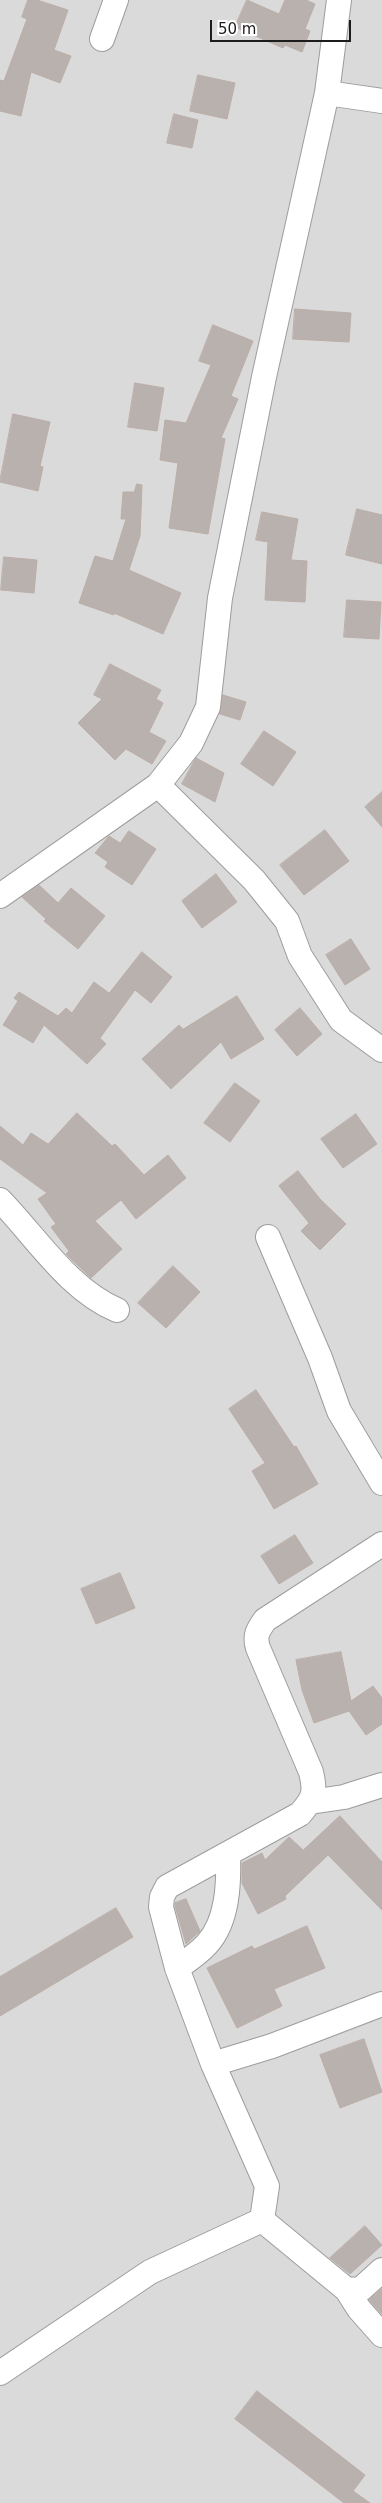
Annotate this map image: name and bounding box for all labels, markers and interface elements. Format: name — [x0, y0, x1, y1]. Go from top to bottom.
scale bar — [212, 10, 353, 42]
text: 50 m — [218, 20, 256, 38]

